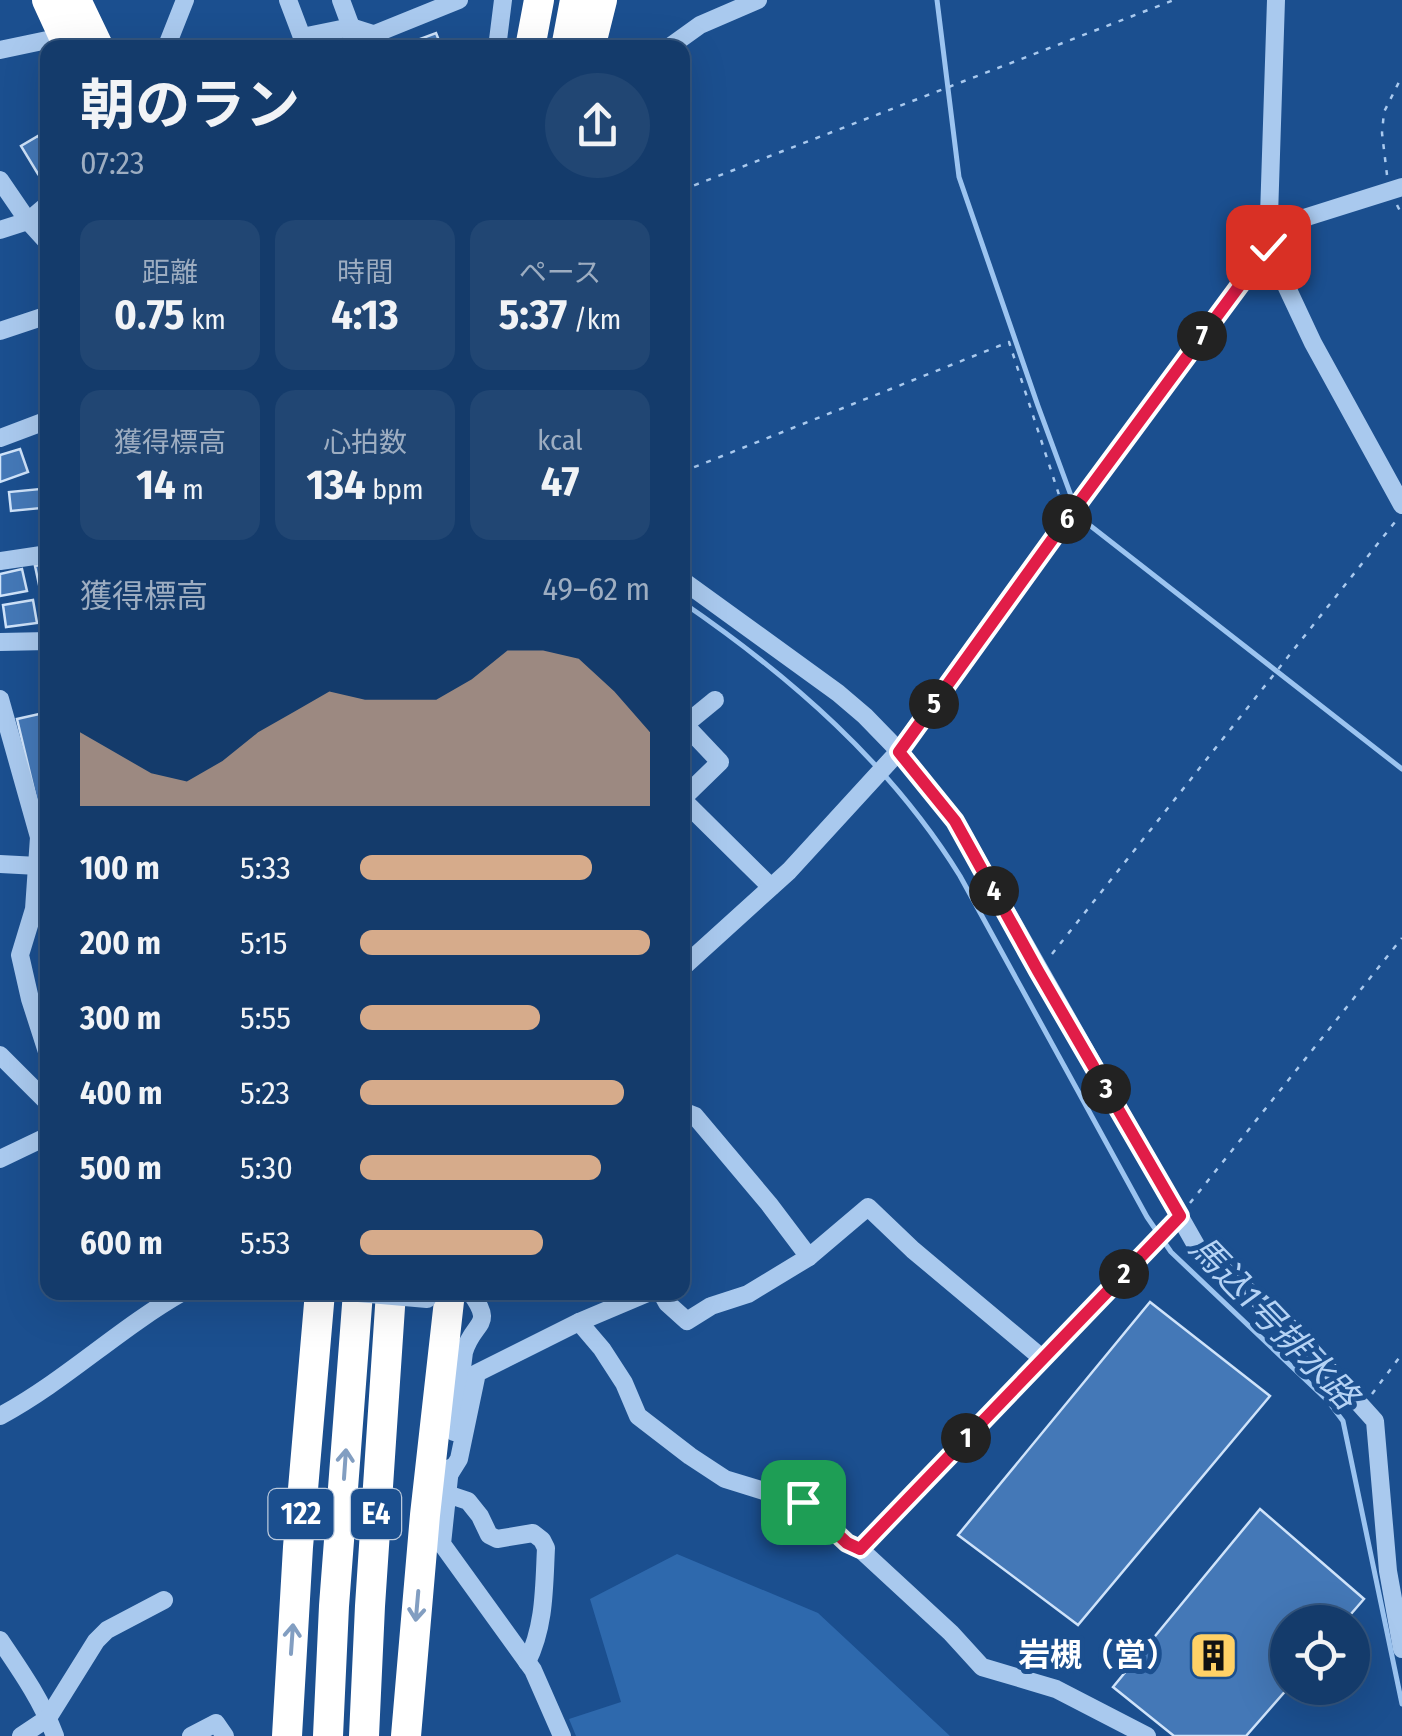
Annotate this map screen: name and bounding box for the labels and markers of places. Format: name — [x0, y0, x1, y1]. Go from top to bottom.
pin — [1226, 205, 1311, 290]
pin: 7 — [1177, 311, 1227, 361]
pin: 6 — [1042, 494, 1092, 544]
pin: 5 — [909, 679, 959, 729]
pin: 4 — [969, 866, 1019, 916]
pin: 3 — [1081, 1064, 1131, 1114]
pin: 2 — [1099, 1249, 1149, 1299]
pin: 1 — [941, 1413, 991, 1463]
pin — [761, 1460, 846, 1545]
building icon: 岩槻（営） — [1187, 1629, 1239, 1681]
place label: 岩槻（営） — [1018, 1636, 1178, 1674]

